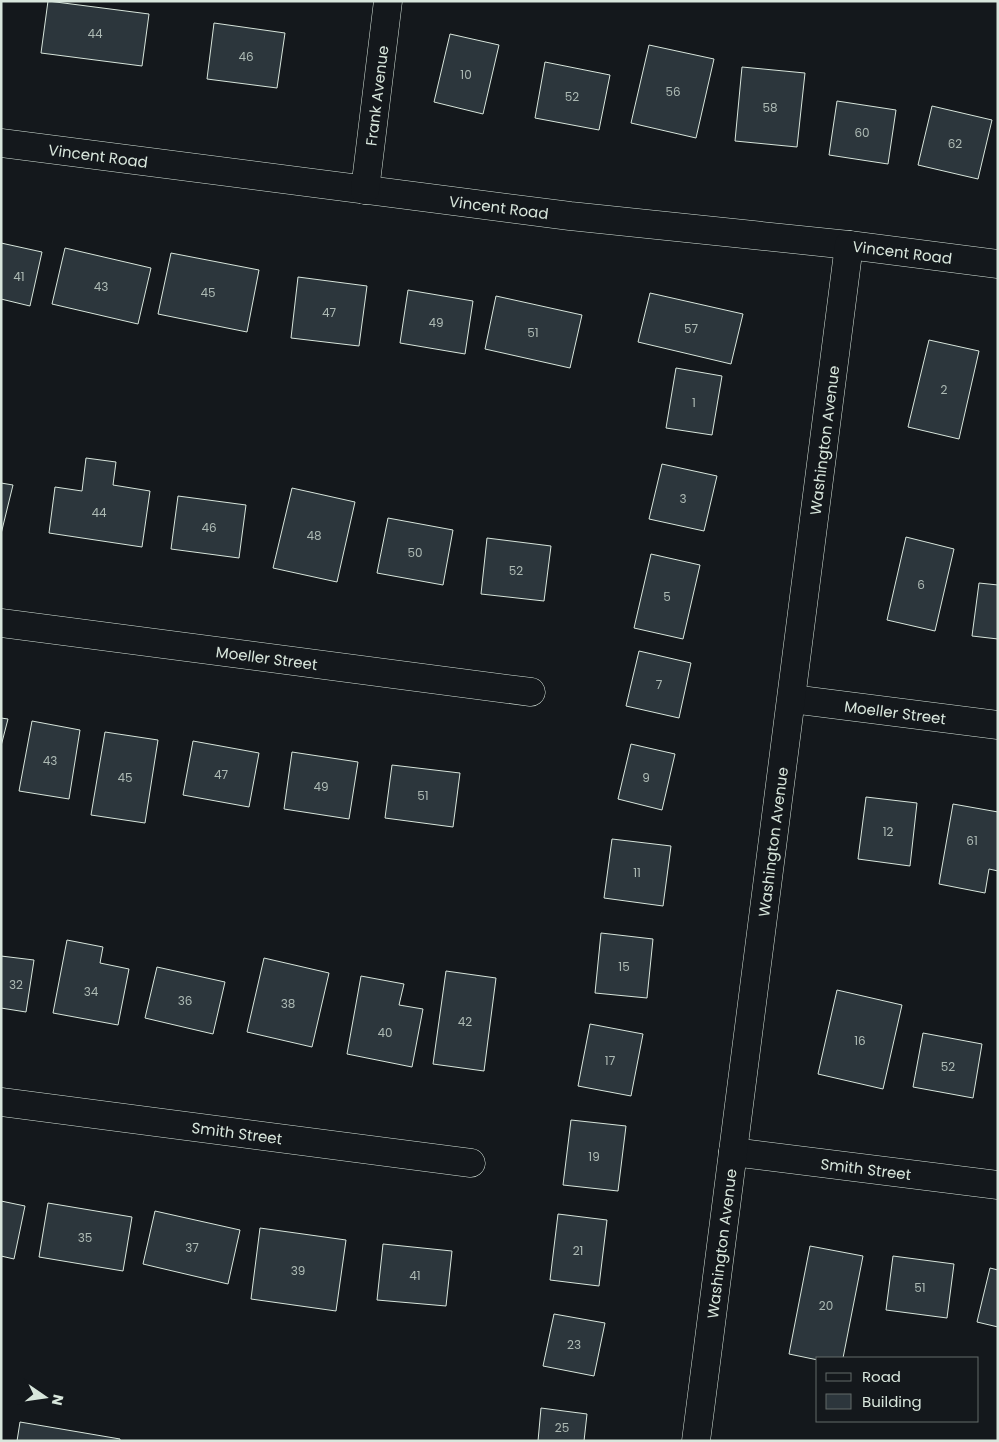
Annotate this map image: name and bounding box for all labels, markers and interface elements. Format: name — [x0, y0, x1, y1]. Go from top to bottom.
house number: 44 — [87, 25, 103, 42]
street label: Frank Avenue — [360, 44, 393, 147]
house number: 46 — [238, 48, 254, 65]
house number: 10 — [460, 66, 472, 83]
house number: 56 — [665, 83, 681, 100]
house number: 52 — [565, 88, 579, 105]
house number: 58 — [762, 99, 778, 116]
house number: 60 — [854, 124, 870, 141]
house number: 62 — [948, 135, 962, 152]
street label: Vincent Road — [47, 139, 149, 172]
street label: Vincent Road — [448, 190, 550, 224]
street label: Vincent Road — [851, 235, 953, 269]
house number: 41 — [13, 268, 25, 285]
house number: 43 — [94, 278, 108, 295]
house number: 45 — [200, 284, 216, 301]
house number: 47 — [322, 304, 336, 321]
house number: 49 — [428, 314, 444, 331]
house number: 57 — [684, 320, 698, 337]
house number: 51 — [527, 324, 539, 341]
street label: Washington Avenue — [804, 364, 844, 516]
house number: 2 — [941, 381, 948, 398]
house number: 1 — [692, 394, 696, 411]
house number: 3 — [679, 490, 687, 507]
house number: 44 — [91, 504, 107, 521]
house number: 46 — [201, 519, 217, 536]
house number: 48 — [306, 527, 322, 544]
house number: 50 — [407, 544, 423, 561]
house number: 52 — [509, 562, 523, 579]
house number: 6 — [917, 576, 925, 593]
house number: 5 — [663, 588, 671, 605]
street label: Moeller Street — [215, 641, 319, 675]
house number: 7 — [656, 676, 663, 693]
street label: Moeller Street — [843, 695, 947, 729]
house number: 43 — [43, 752, 57, 769]
house number: 47 — [214, 766, 228, 783]
street label: Washington Avenue — [753, 766, 793, 918]
house number: 45 — [117, 769, 133, 786]
house number: 9 — [642, 769, 650, 786]
house number: 49 — [313, 778, 329, 795]
house number: 51 — [417, 787, 429, 804]
house number: 12 — [883, 823, 893, 840]
house number: 61 — [966, 832, 978, 849]
house number: 11 — [633, 864, 641, 881]
house number: 15 — [618, 958, 630, 975]
house number: 32 — [9, 976, 23, 993]
house number: 34 — [84, 983, 99, 1000]
house number: 36 — [178, 992, 192, 1009]
house number: 38 — [281, 995, 295, 1012]
house number: 42 — [458, 1013, 472, 1030]
house number: 40 — [377, 1024, 393, 1041]
house number: 16 — [854, 1032, 866, 1049]
house number: 17 — [605, 1052, 616, 1069]
house number: 52 — [941, 1058, 955, 1075]
street label: Smith Street — [191, 1116, 284, 1149]
house number: 19 — [588, 1148, 600, 1165]
street label: Smith Street — [820, 1153, 912, 1185]
street label: Washington Avenue — [701, 1167, 741, 1320]
house number: 35 — [78, 1229, 92, 1246]
house number: 37 — [185, 1239, 199, 1256]
house number: 21 — [573, 1242, 583, 1259]
house number: 39 — [291, 1262, 305, 1279]
house number: 41 — [409, 1267, 421, 1284]
house number: 51 — [914, 1279, 926, 1296]
house number: 20 — [819, 1297, 833, 1314]
house number: 23 — [567, 1336, 581, 1353]
legend — [816, 1357, 979, 1422]
text: Road — [862, 1366, 901, 1387]
north arrow — [20, 1372, 70, 1422]
text: Building — [862, 1391, 922, 1412]
text: N — [47, 1393, 69, 1407]
house number: 25 — [555, 1419, 569, 1436]

